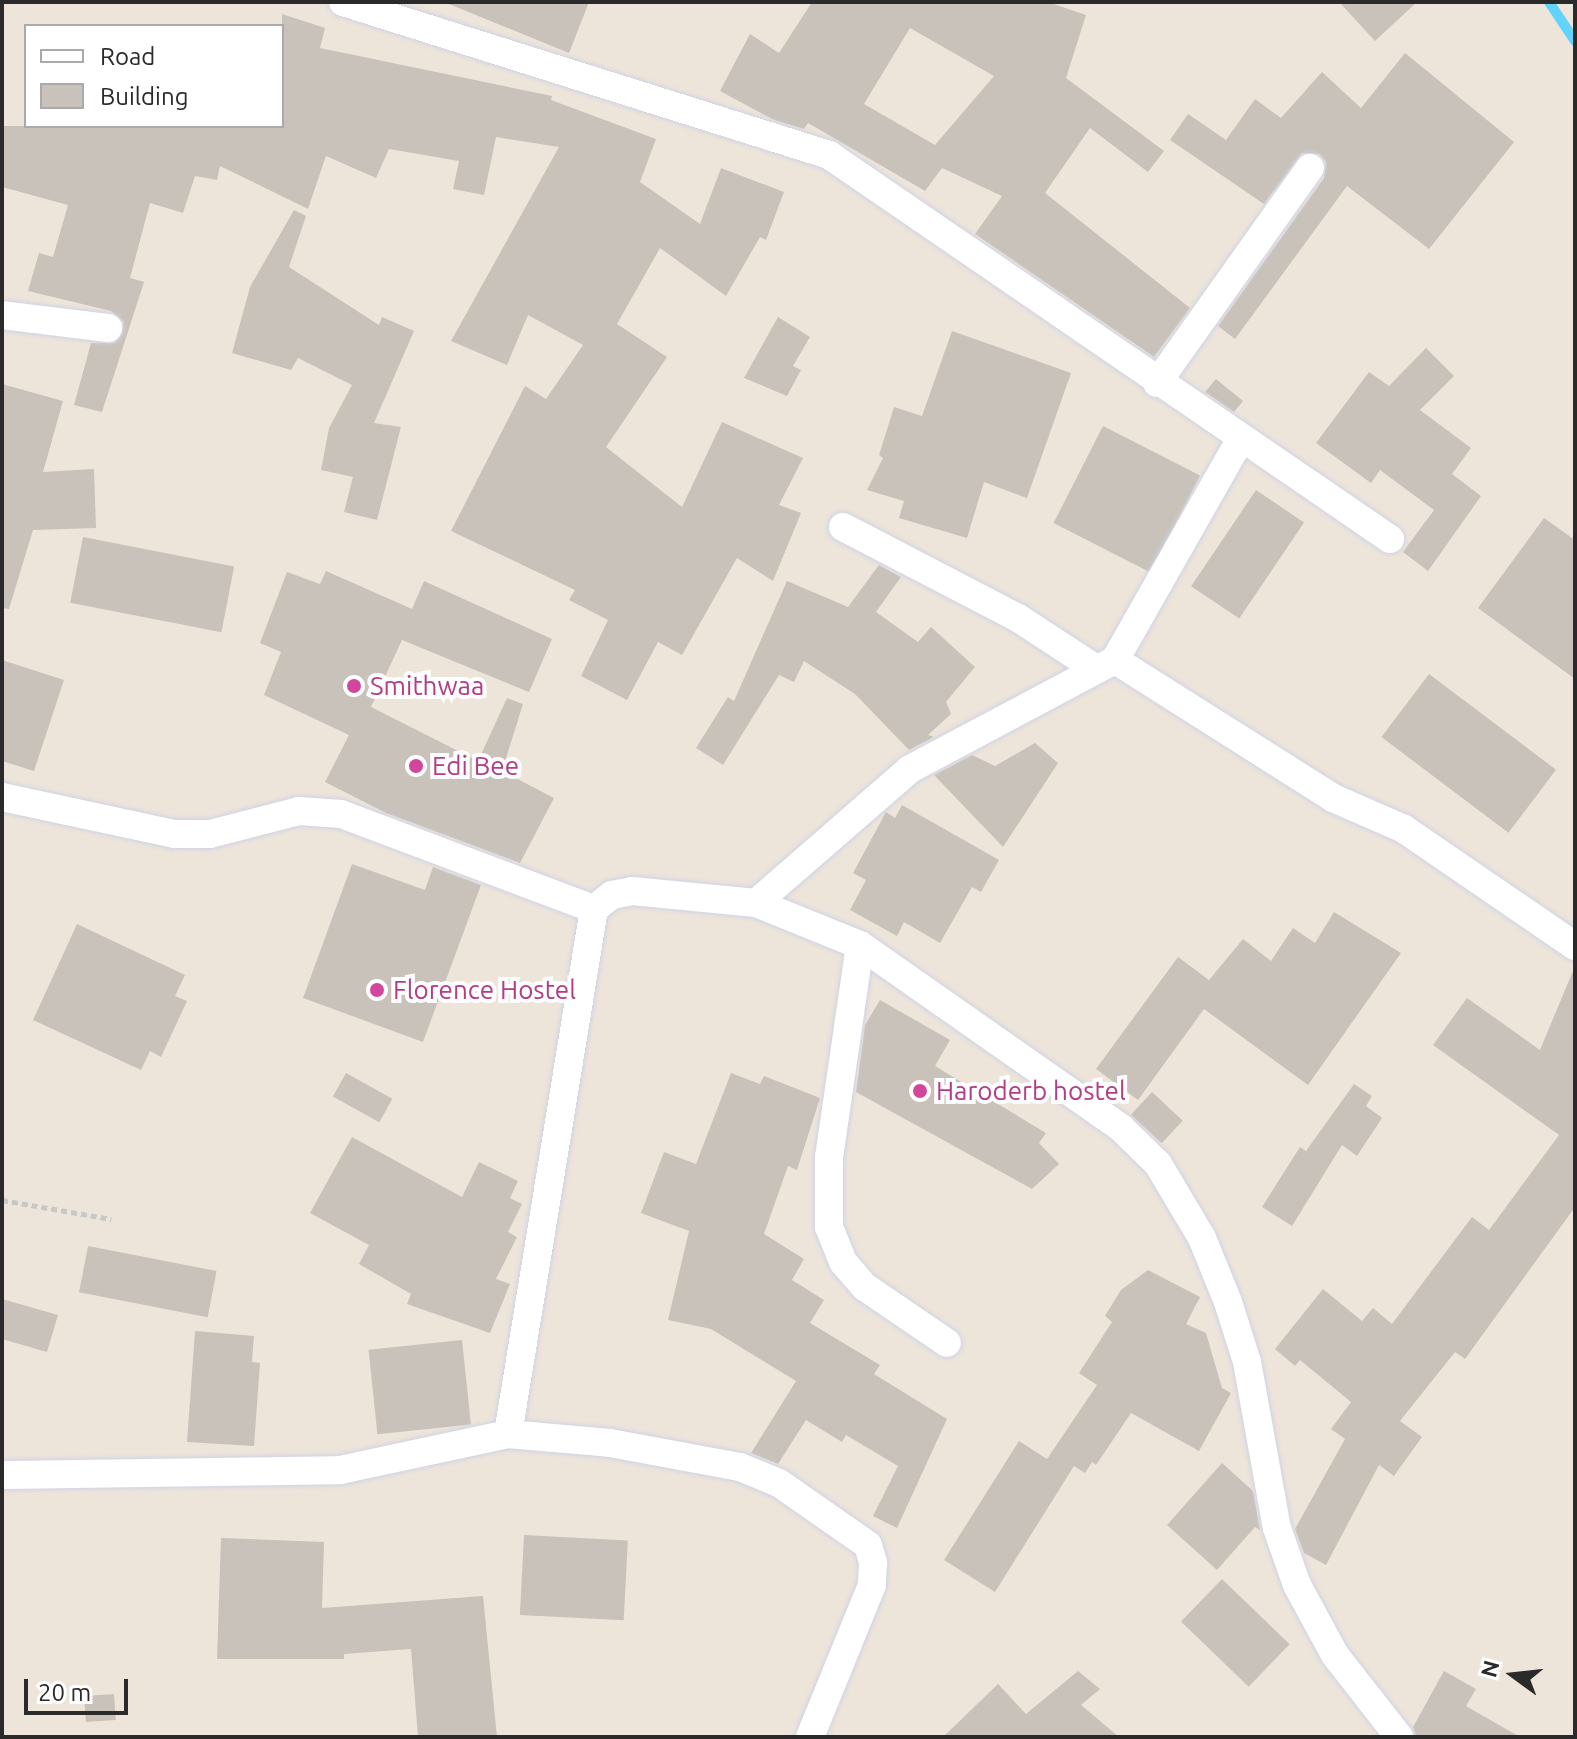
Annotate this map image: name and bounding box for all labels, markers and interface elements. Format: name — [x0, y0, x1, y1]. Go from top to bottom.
legend — [24, 24, 284, 128]
text: Road — [100, 43, 155, 70]
text: Building — [100, 83, 188, 110]
place label: Smithwaa — [370, 670, 484, 702]
marker: Smithwaa — [345, 677, 363, 695]
place label: Edi Bee — [432, 750, 519, 782]
marker: Edi Bee — [407, 757, 425, 775]
place label: Florence Hostel — [393, 974, 576, 1006]
marker: Florence Hostel — [368, 981, 386, 999]
place label: Haroderb hostel — [936, 1075, 1126, 1107]
marker: Haroderb hostel — [911, 1082, 929, 1100]
north arrow — [1473, 1635, 1553, 1715]
text: N — [1475, 1658, 1504, 1680]
scale bar — [28, 1663, 132, 1713]
text: 20 m — [38, 1679, 91, 1706]

